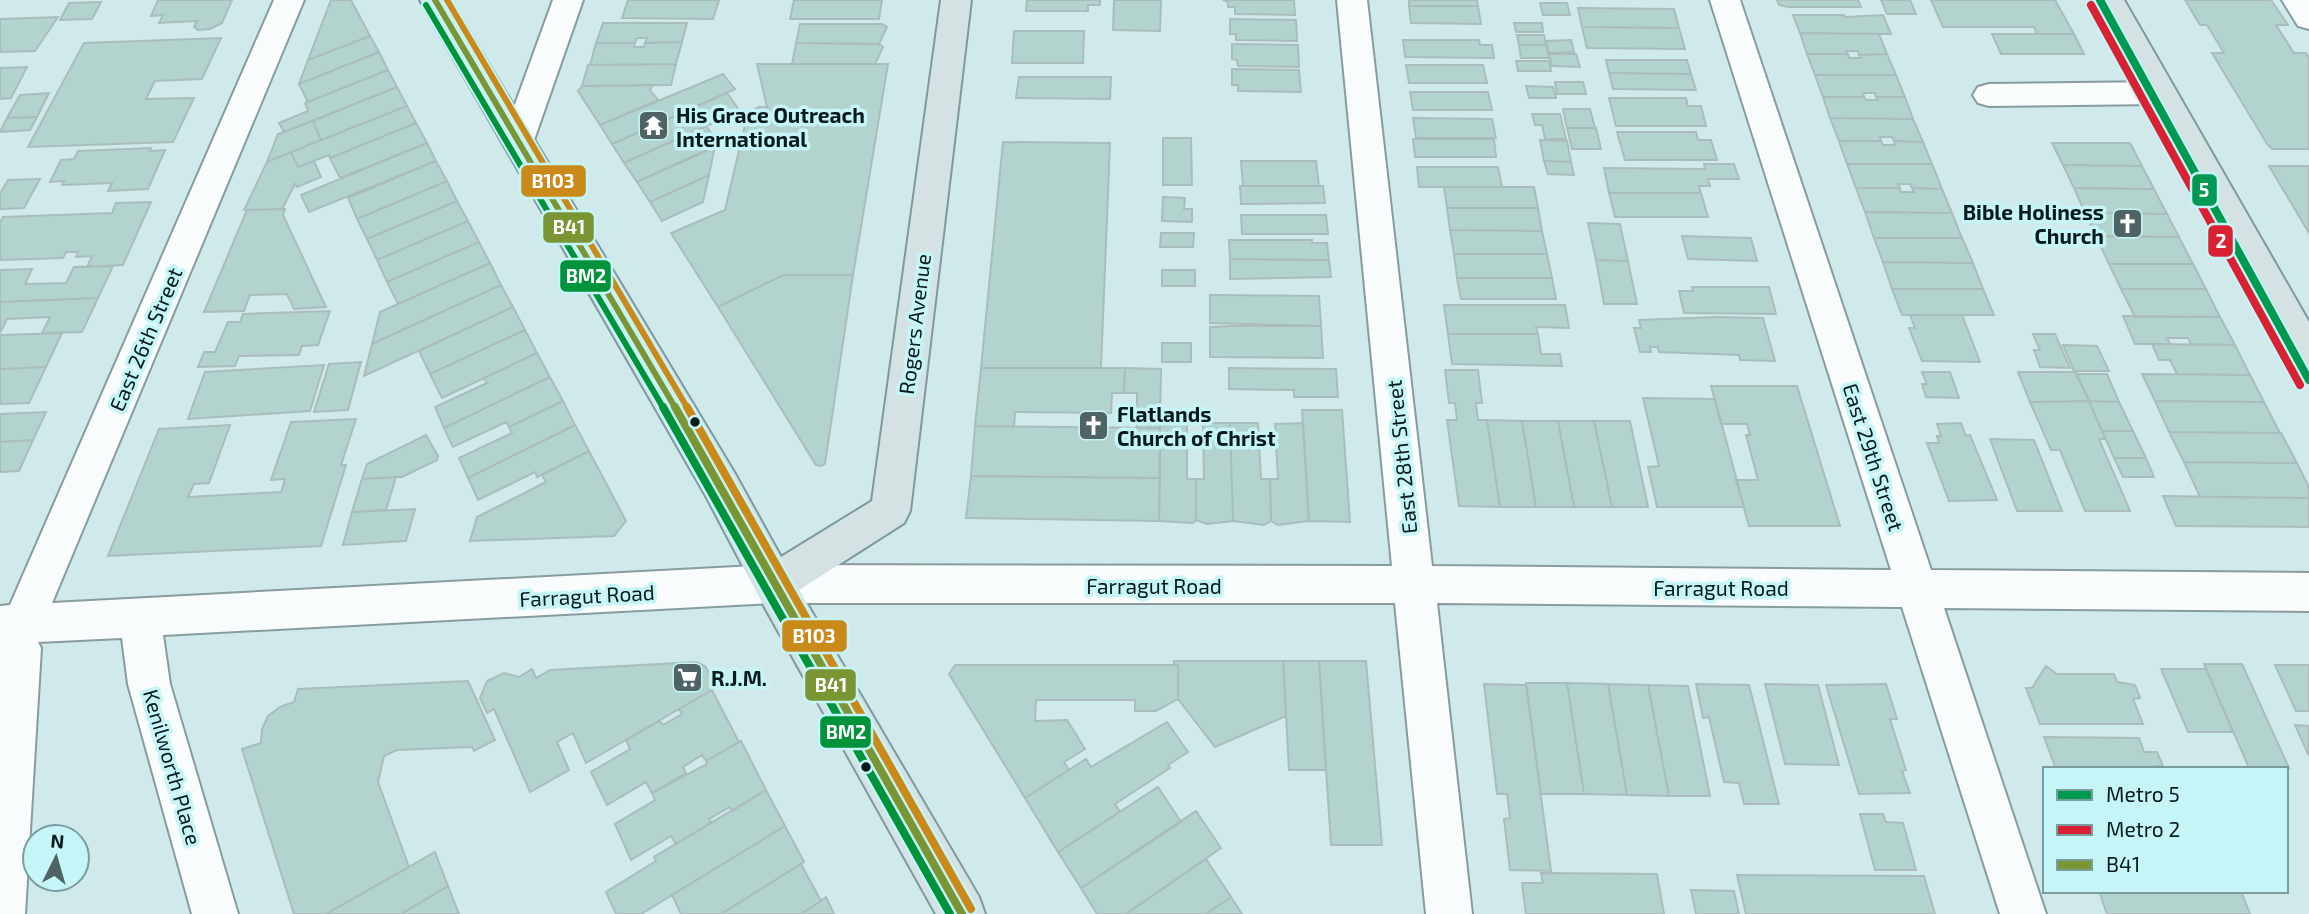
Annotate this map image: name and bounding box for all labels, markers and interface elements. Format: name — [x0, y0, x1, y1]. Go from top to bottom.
place label: His Grace Outreach International — [676, 102, 865, 151]
temple icon: His Grace Outreach International — [636, 109, 670, 143]
line badge: B103 — [520, 164, 587, 198]
text: B103 — [531, 169, 575, 192]
line badge: 5 — [2191, 173, 2218, 207]
text: 5 — [2199, 178, 2209, 201]
place label: Bible Holiness Church — [1963, 199, 2104, 248]
church icon: Bible Holiness Church — [2110, 206, 2144, 240]
line badge: B41 — [542, 211, 595, 244]
text: B41 — [553, 215, 585, 238]
line badge: 2 — [2207, 224, 2234, 258]
text: 2 — [2215, 229, 2227, 252]
street label: Rogers Avenue — [893, 252, 935, 396]
line badge: BM2 — [559, 259, 612, 293]
street label: East 26th Street — [103, 263, 187, 415]
text: BM2 — [566, 264, 606, 287]
street label: East 28th Street — [1380, 379, 1422, 535]
street label: East 29th Street — [1838, 380, 1910, 534]
place label: Flatlands Church of Christ — [1117, 401, 1276, 450]
church icon: Flatlands Church of Christ — [1077, 408, 1111, 442]
unlabelled marker — [688, 415, 702, 429]
street label: Farragut Road — [1086, 573, 1222, 598]
street label: Farragut Road — [1653, 575, 1789, 600]
street label: Farragut Road — [519, 579, 655, 611]
line badge: B103 — [781, 619, 848, 653]
text: B103 — [792, 624, 836, 647]
supermarket icon: R.J.M. — [671, 660, 705, 694]
place label: R.J.M. — [711, 665, 767, 690]
line badge: B41 — [804, 668, 857, 702]
text: B41 — [815, 673, 847, 696]
street label: Kenilworth Place — [139, 686, 207, 848]
line badge: BM2 — [819, 715, 872, 749]
text: BM2 — [826, 720, 866, 743]
unlabelled marker — [859, 760, 873, 774]
legend — [2043, 767, 2288, 893]
text: Metro 5 — [2106, 781, 2180, 806]
text: Metro 2 — [2106, 816, 2180, 841]
north arrow — [21, 823, 91, 893]
text: N — [50, 829, 65, 853]
text: B41 — [2106, 851, 2140, 876]

